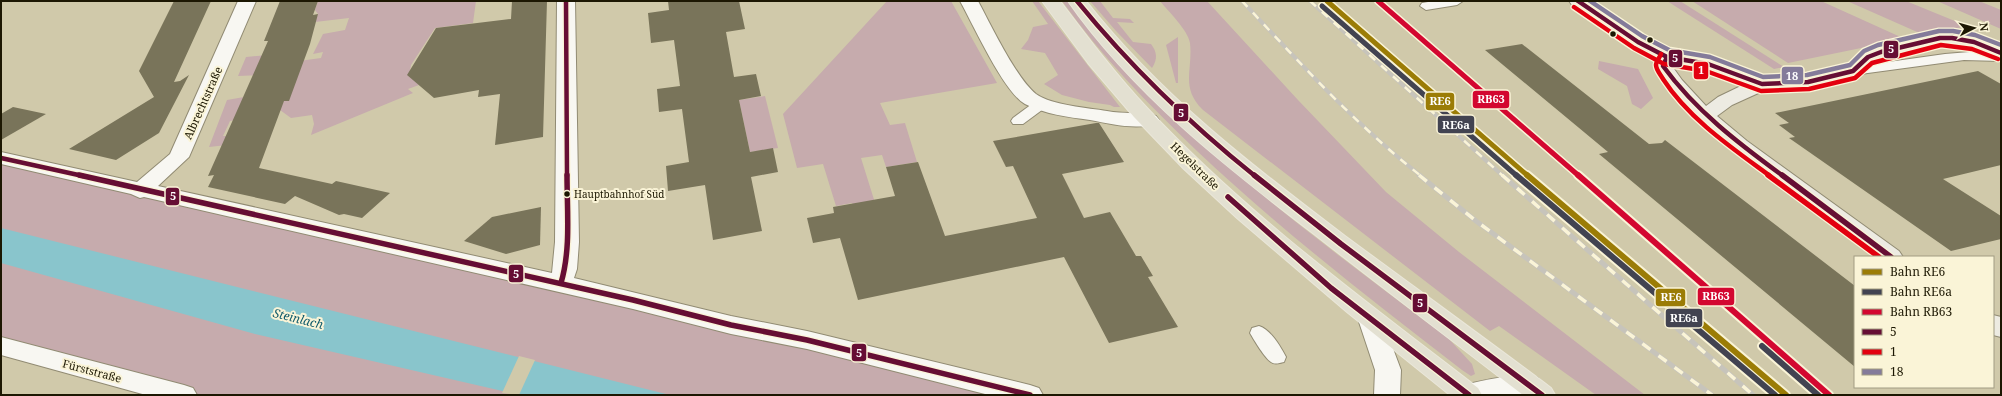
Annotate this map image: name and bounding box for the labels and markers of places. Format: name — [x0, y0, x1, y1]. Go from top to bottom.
unlabelled marker — [1608, 29, 1618, 39]
unlabelled marker — [1645, 35, 1655, 45]
place label: Hauptbahnhof Süd — [574, 187, 664, 201]
marker: Hauptbahnhof Süd — [562, 189, 572, 199]

